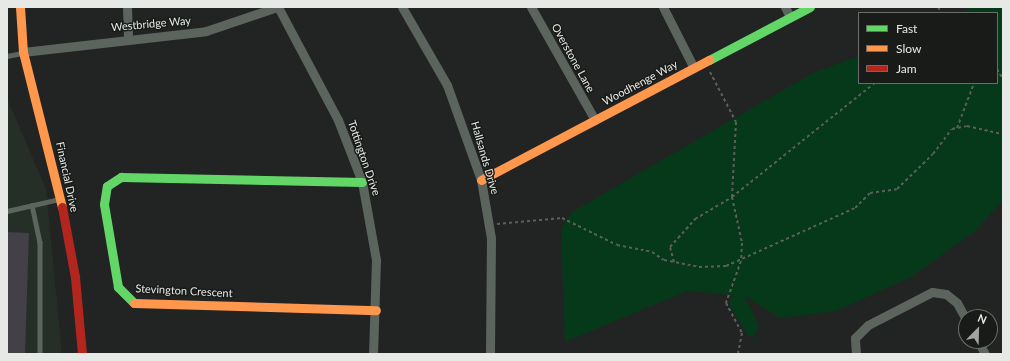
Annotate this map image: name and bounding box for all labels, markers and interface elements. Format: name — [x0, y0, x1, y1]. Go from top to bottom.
legend — [858, 12, 998, 84]
street label: Westbridge Way — [110, 14, 192, 34]
street label: Overstone Lane — [549, 21, 597, 95]
text: Fast — [896, 21, 917, 36]
text: Slow — [896, 41, 921, 56]
street label: Woodhenge Way — [600, 58, 680, 108]
text: Jam — [896, 61, 917, 76]
street label: Tottington Drive — [345, 119, 383, 197]
street label: Hallsands Drive — [468, 120, 502, 196]
street label: Financial Drive — [53, 141, 81, 213]
street label: Stevington Crescent — [135, 282, 233, 300]
north arrow — [958, 309, 998, 349]
text: N — [976, 311, 989, 326]

